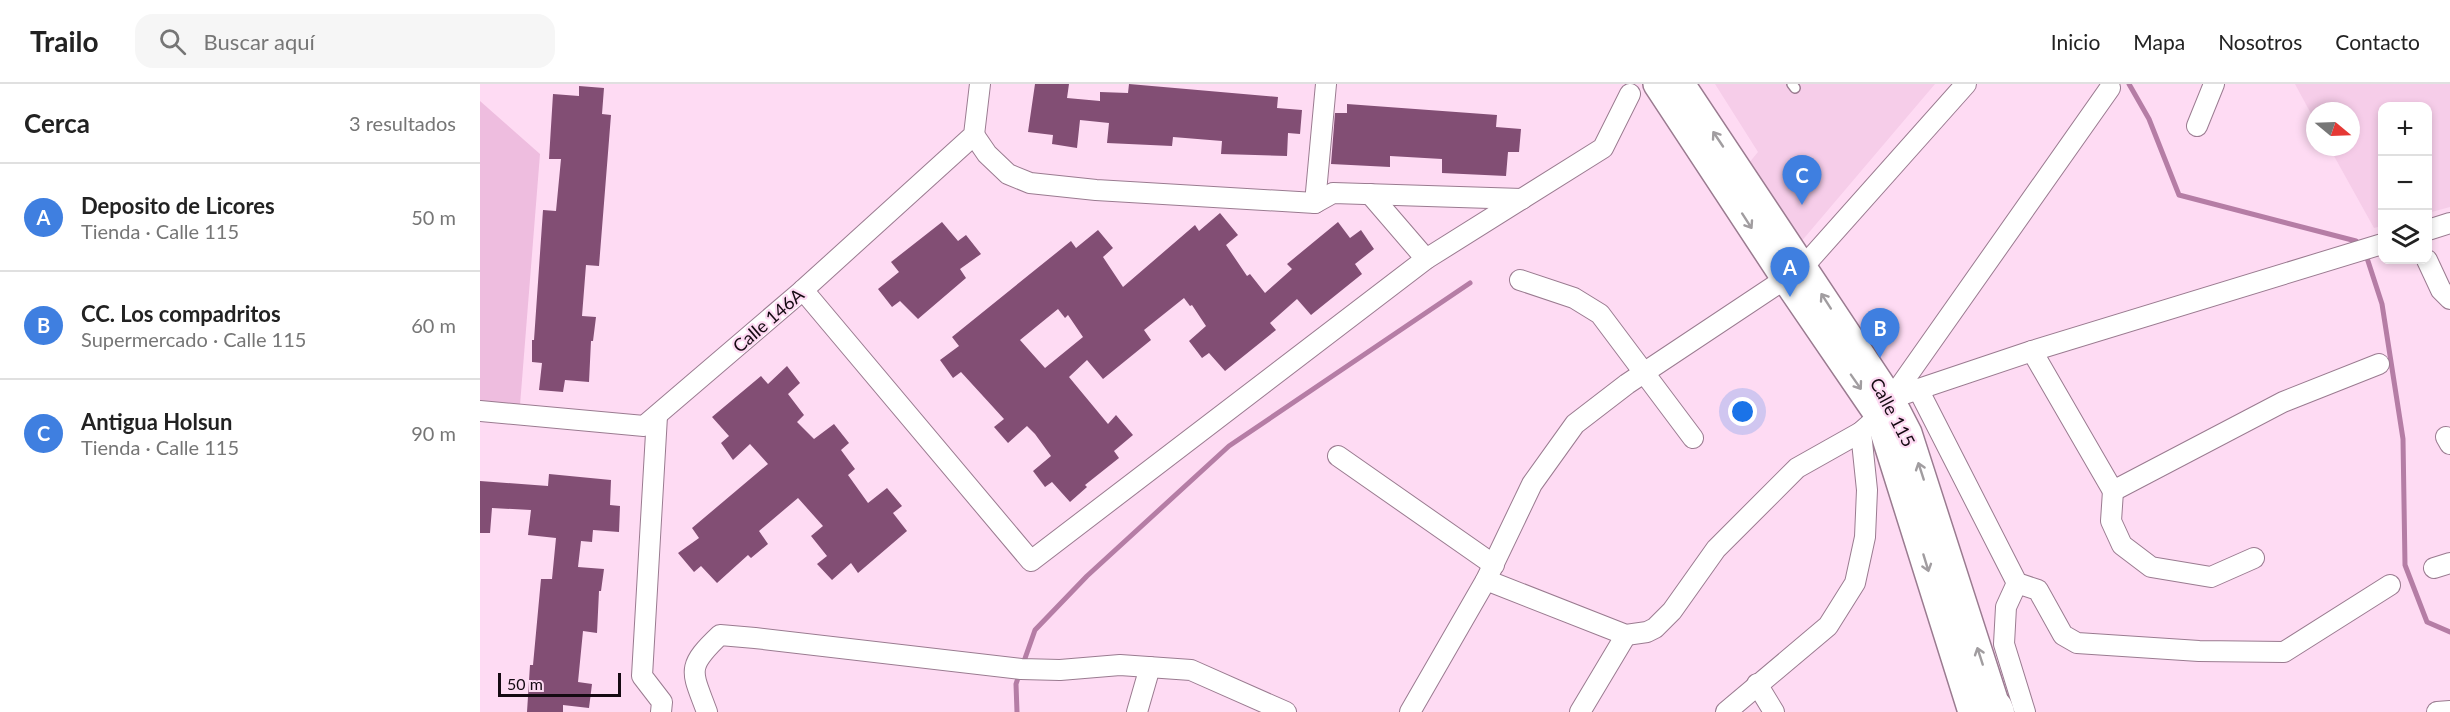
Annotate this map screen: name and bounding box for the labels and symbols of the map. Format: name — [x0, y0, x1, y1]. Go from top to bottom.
north arrow — [2306, 102, 2360, 156]
one-way arrow — [1712, 131, 1724, 148]
pin: C — [1782, 156, 1822, 205]
one-way arrow — [1741, 212, 1753, 229]
pin: A — [1770, 248, 1810, 297]
street label: Calle 146A — [728, 283, 809, 357]
one-way arrow — [1820, 294, 1832, 310]
pin: B — [1860, 308, 1900, 358]
one-way arrow — [1850, 374, 1862, 390]
street label: Calle 115 — [1866, 374, 1920, 450]
your location — [1728, 397, 1757, 426]
one-way arrow — [1914, 462, 1925, 481]
one-way arrow — [1921, 553, 1932, 572]
one-way arrow — [1974, 647, 1985, 666]
scale bar — [498, 670, 621, 698]

